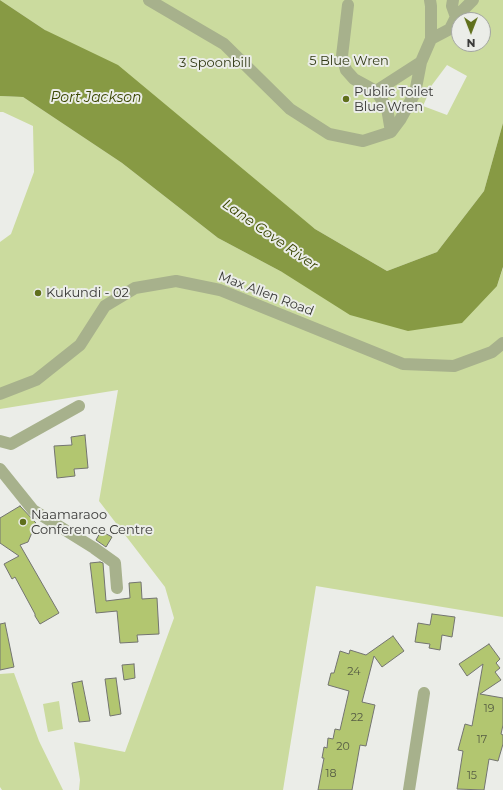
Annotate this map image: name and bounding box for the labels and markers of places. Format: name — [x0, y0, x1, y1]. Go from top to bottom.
place label: Public Toilet Blue Wren — [354, 84, 434, 115]
marker: Public Toilet Blue Wren — [341, 94, 351, 104]
place label: Kukundi - 02 — [46, 285, 129, 301]
marker: Kukundi - 02 — [33, 288, 43, 298]
place label: Naamaraoo Conference Centre — [31, 507, 153, 538]
marker: Naamaraoo Conference Centre — [18, 517, 28, 527]

